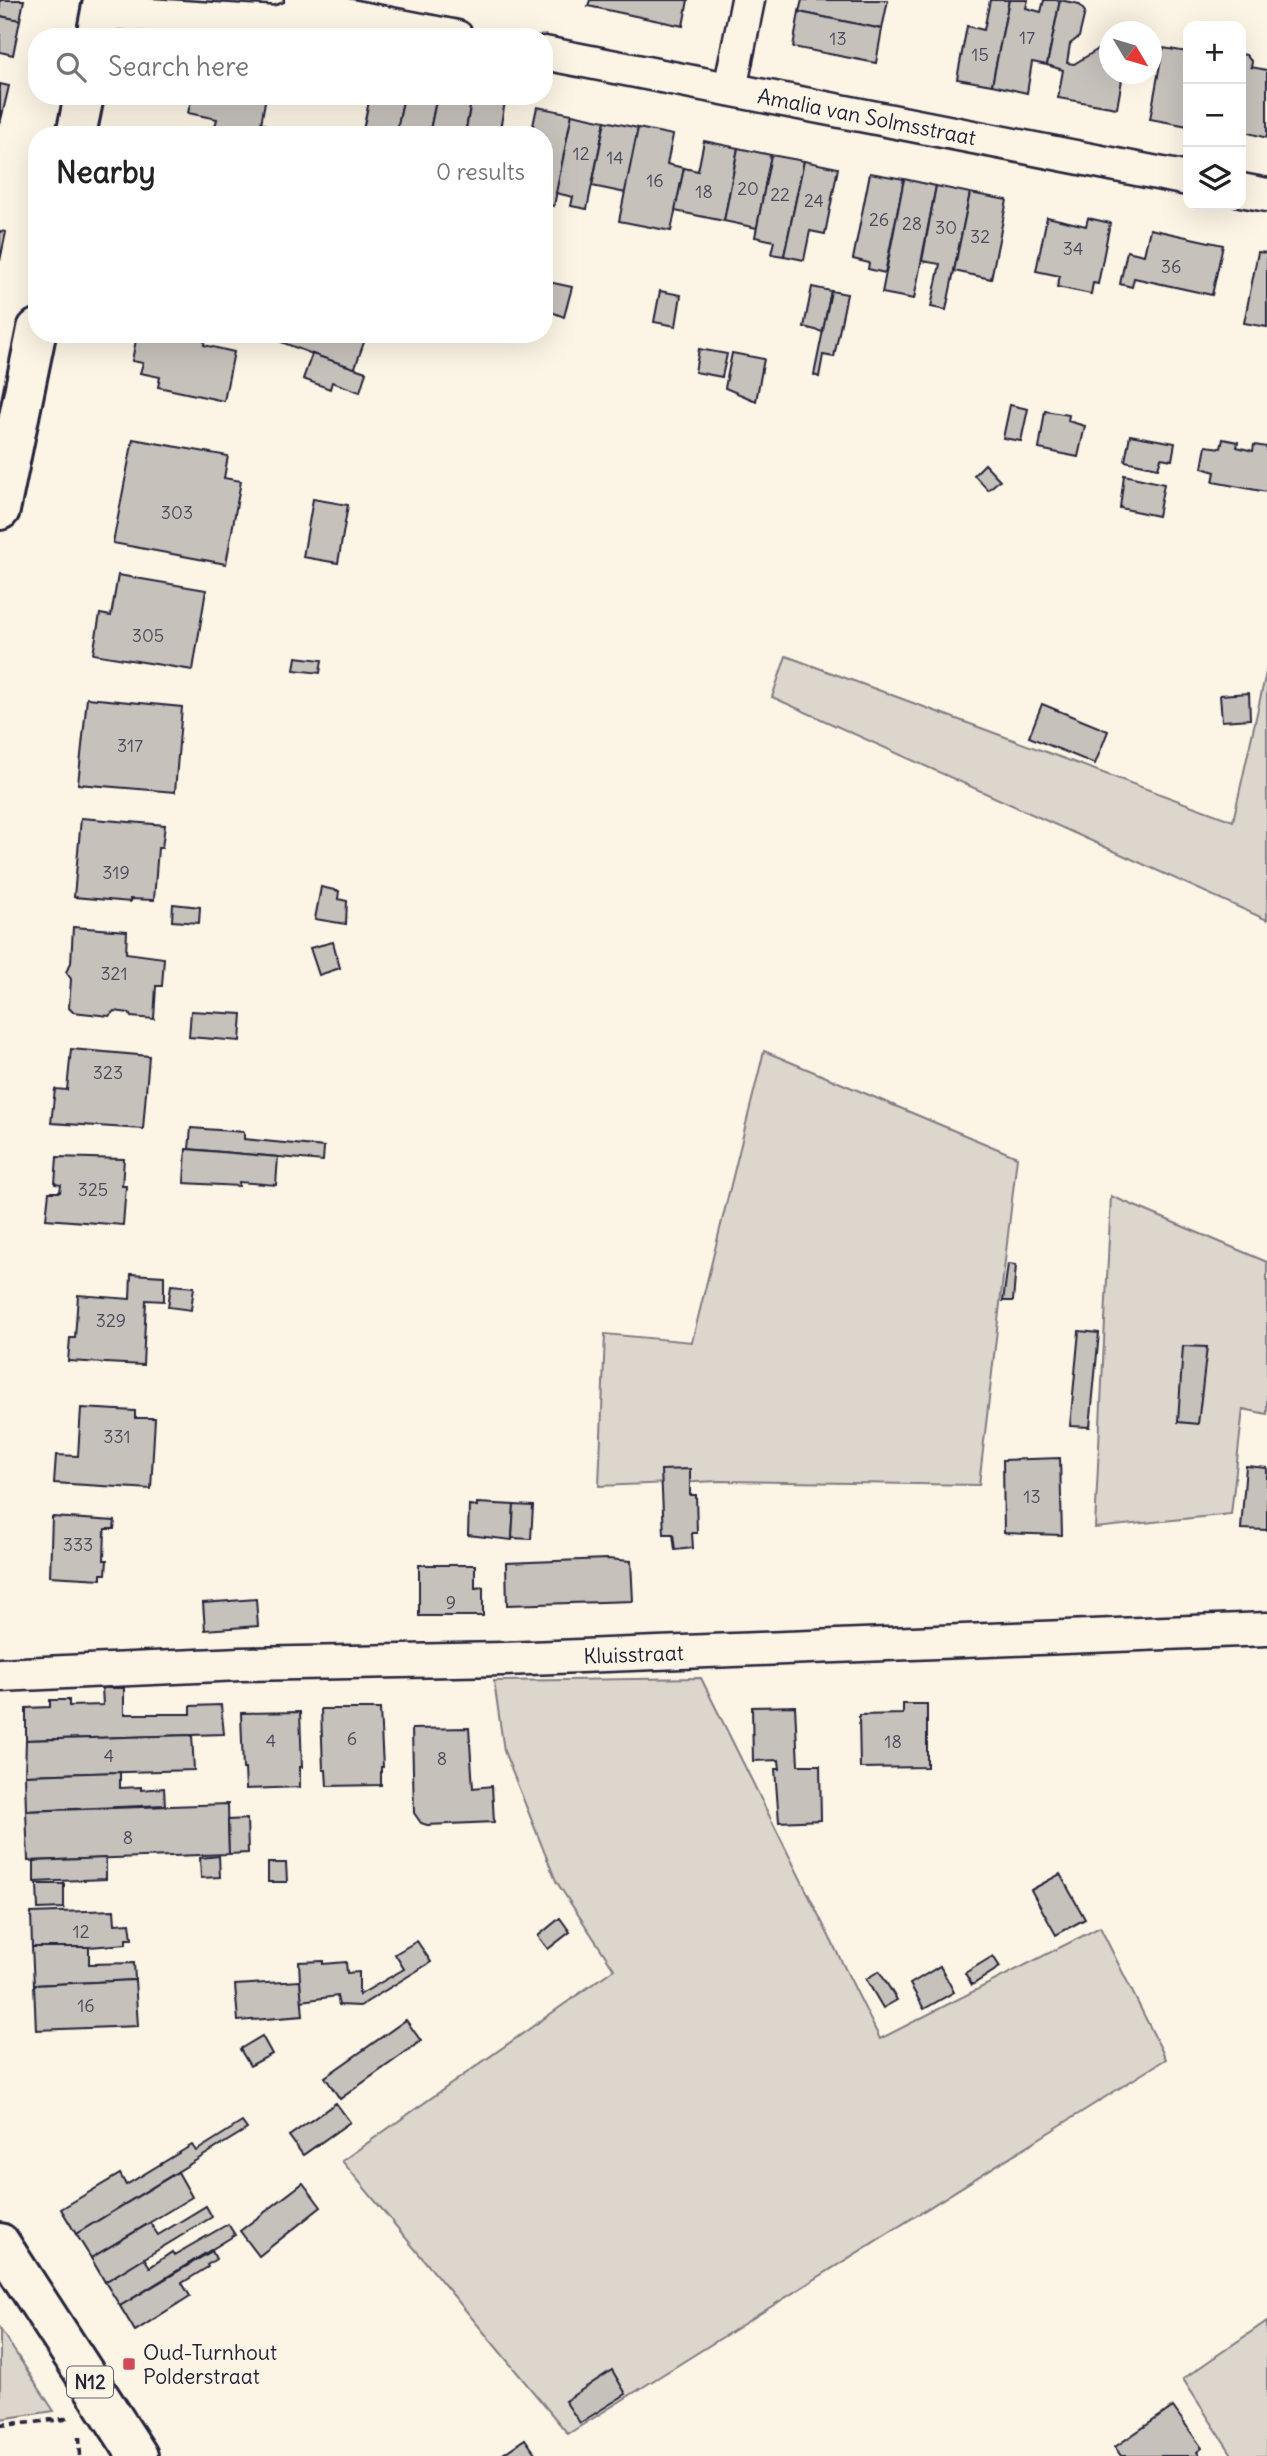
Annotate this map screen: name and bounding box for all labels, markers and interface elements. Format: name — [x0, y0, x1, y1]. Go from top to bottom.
north arrow — [1099, 21, 1162, 84]
map controls — [1183, 21, 1246, 210]
button: + — [1183, 21, 1246, 84]
house number: 17 — [1019, 26, 1035, 49]
house number: 13 — [829, 27, 847, 50]
search box — [28, 28, 553, 105]
house number: 15 — [971, 43, 989, 66]
icon: search — [52, 48, 90, 86]
text: Search here — [108, 50, 249, 83]
street label: Amalia van Solmsstraat — [755, 82, 978, 151]
button: − — [1183, 84, 1246, 147]
house number: 12 — [572, 142, 590, 165]
house number: 14 — [606, 146, 624, 169]
button: layers — [1183, 147, 1246, 210]
text: Nearby — [56, 153, 156, 191]
text: 0 results — [436, 157, 525, 186]
house number: 16 — [646, 169, 664, 192]
house number: 20 — [737, 177, 759, 200]
house number: 18 — [695, 180, 713, 203]
house number: 22 — [770, 183, 790, 206]
house number: 24 — [804, 189, 824, 212]
house number: 26 — [869, 208, 889, 231]
house number: 28 — [902, 212, 922, 235]
house number: 30 — [935, 216, 957, 239]
house number: 32 — [970, 225, 990, 248]
house number: 34 — [1063, 237, 1083, 260]
house number: 36 — [1161, 255, 1181, 278]
house number: 303 — [161, 501, 193, 524]
house number: 305 — [132, 624, 164, 647]
house number: 317 — [117, 734, 143, 757]
house number: 319 — [102, 861, 130, 884]
house number: 321 — [100, 962, 128, 985]
house number: 323 — [93, 1061, 123, 1084]
house number: 325 — [78, 1178, 108, 1201]
house number: 329 — [96, 1309, 126, 1332]
house number: 331 — [103, 1425, 131, 1448]
house number: 13 — [1023, 1485, 1041, 1508]
house number: 333 — [63, 1533, 93, 1556]
house number: 9 — [446, 1591, 456, 1614]
street label: Kluisstraat — [583, 1638, 684, 1669]
house number: 6 — [347, 1727, 357, 1750]
house number: 4 — [266, 1729, 276, 1752]
house number: 18 — [884, 1730, 902, 1753]
house number: 4 — [104, 1744, 114, 1767]
house number: 8 — [437, 1747, 447, 1770]
house number: 8 — [123, 1826, 133, 1849]
house number: 12 — [72, 1920, 90, 1943]
house number: 16 — [77, 1994, 95, 2017]
place label: Oud-Turnhout Polderstraat — [143, 2339, 277, 2390]
marker: Oud-Turnhout Polderstraat — [121, 2356, 137, 2372]
road number: N12 — [67, 2366, 113, 2398]

